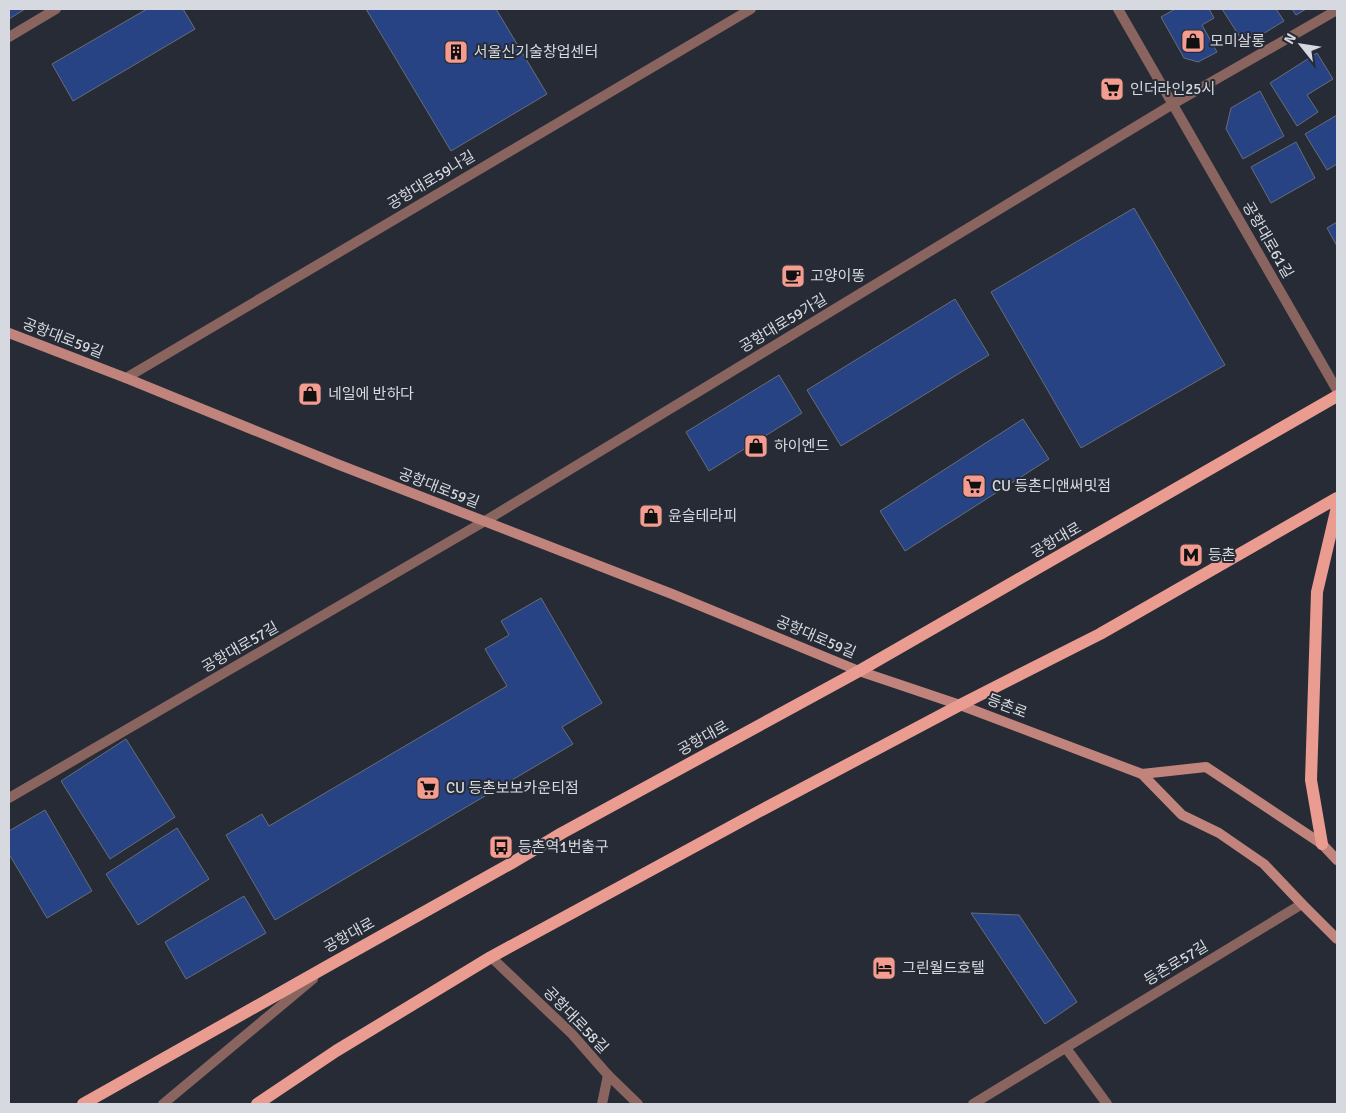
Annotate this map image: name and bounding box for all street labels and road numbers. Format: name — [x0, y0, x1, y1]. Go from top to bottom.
street label: 공항대로59나길 — [384, 147, 478, 213]
street label: 공항대로61길 — [1239, 199, 1297, 281]
street label: 공항대로59가길 — [736, 290, 830, 356]
street label: 공항대로59길 — [20, 314, 106, 362]
street label: 공항대로59길 — [396, 464, 482, 512]
street label: 공항대로 — [1028, 518, 1084, 562]
street label: 공항대로59길 — [773, 612, 859, 662]
street label: 공항대로57길 — [199, 618, 281, 676]
street label: 등촌로 — [984, 690, 1030, 722]
street label: 공항대로 — [674, 717, 732, 759]
street label: 공항대로 — [320, 914, 378, 956]
street label: 등촌로57길 — [1141, 937, 1211, 989]
street label: 공항대로58길 — [540, 983, 612, 1057]

